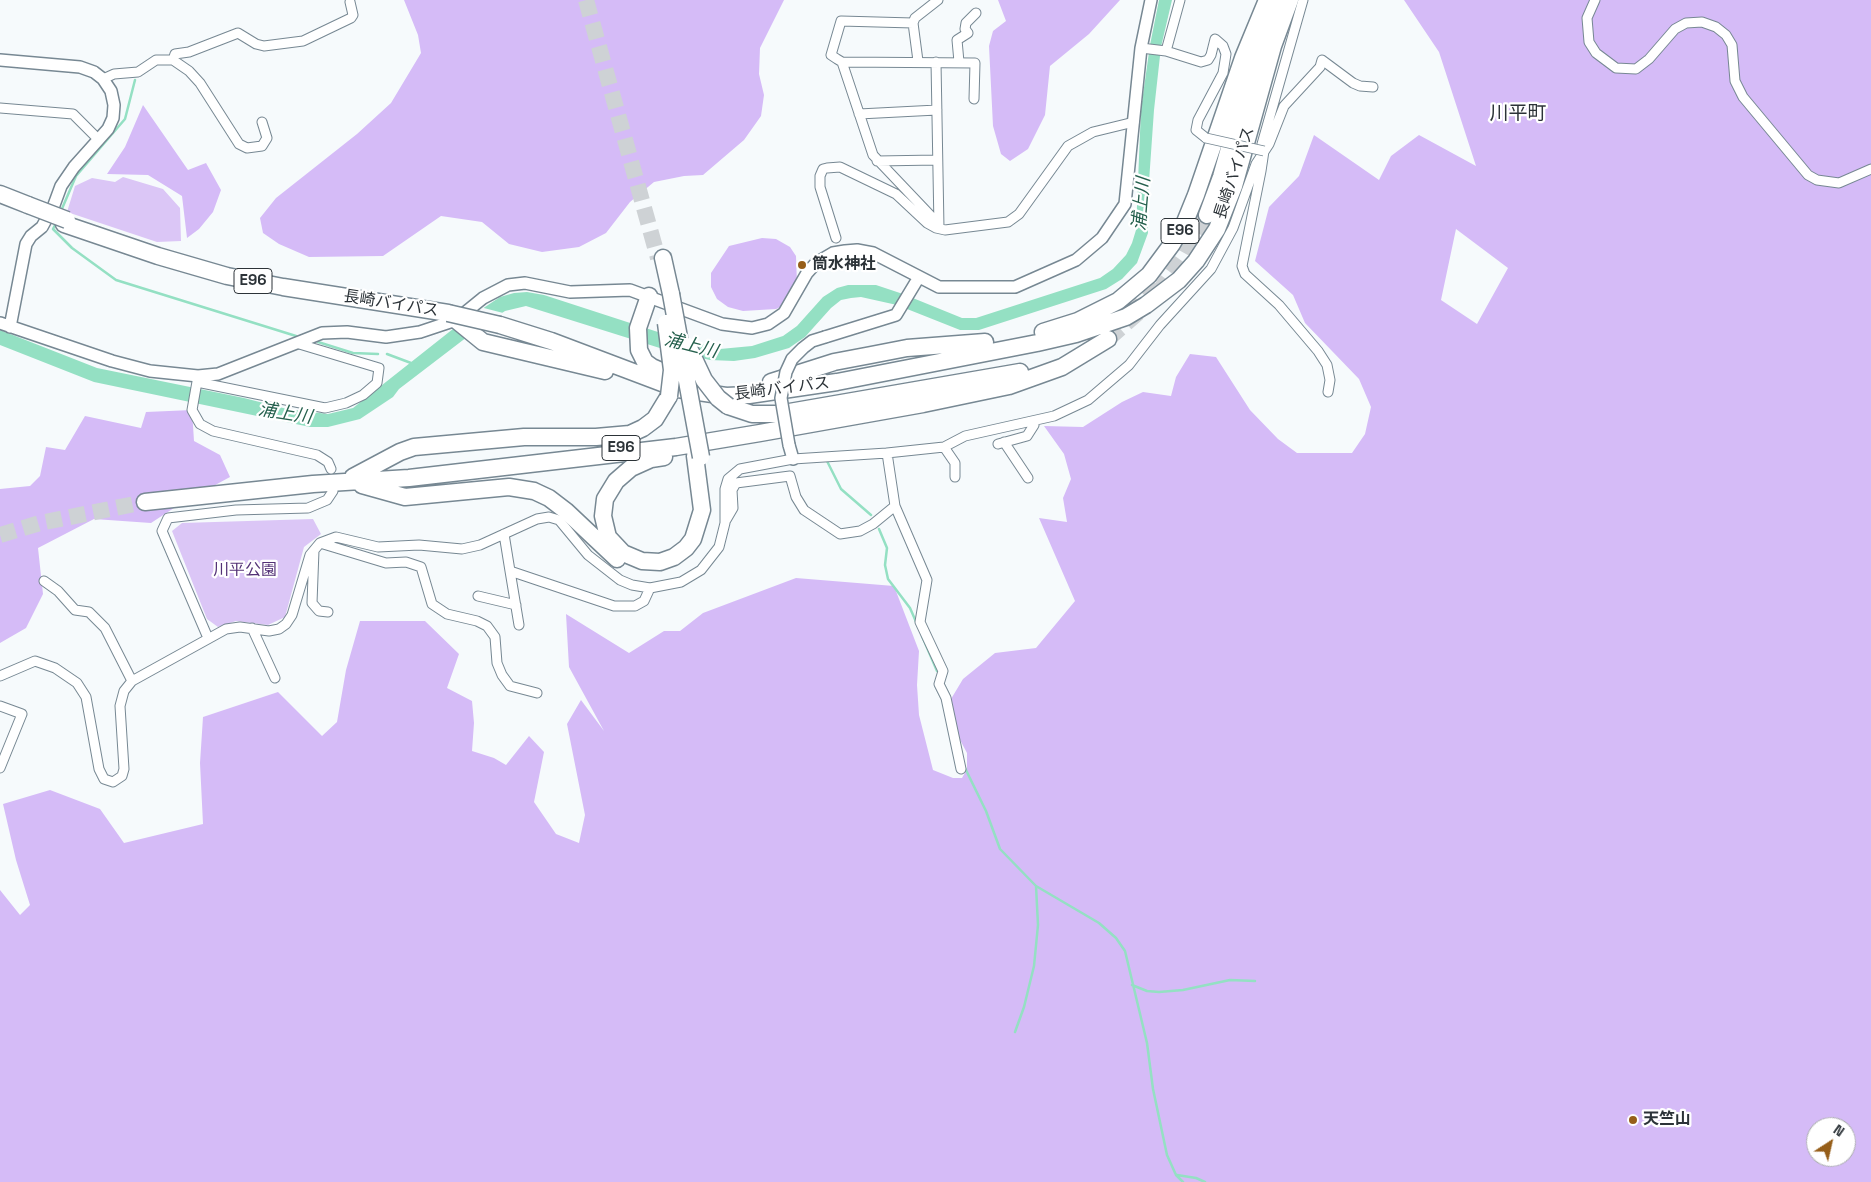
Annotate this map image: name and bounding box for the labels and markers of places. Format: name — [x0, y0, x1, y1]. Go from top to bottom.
place label: 筒水神社 — [812, 255, 876, 275]
marker: 筒水神社 — [796, 259, 808, 271]
place label: 天竺山 — [1643, 1110, 1691, 1130]
marker: 天竺山 — [1627, 1114, 1639, 1126]

